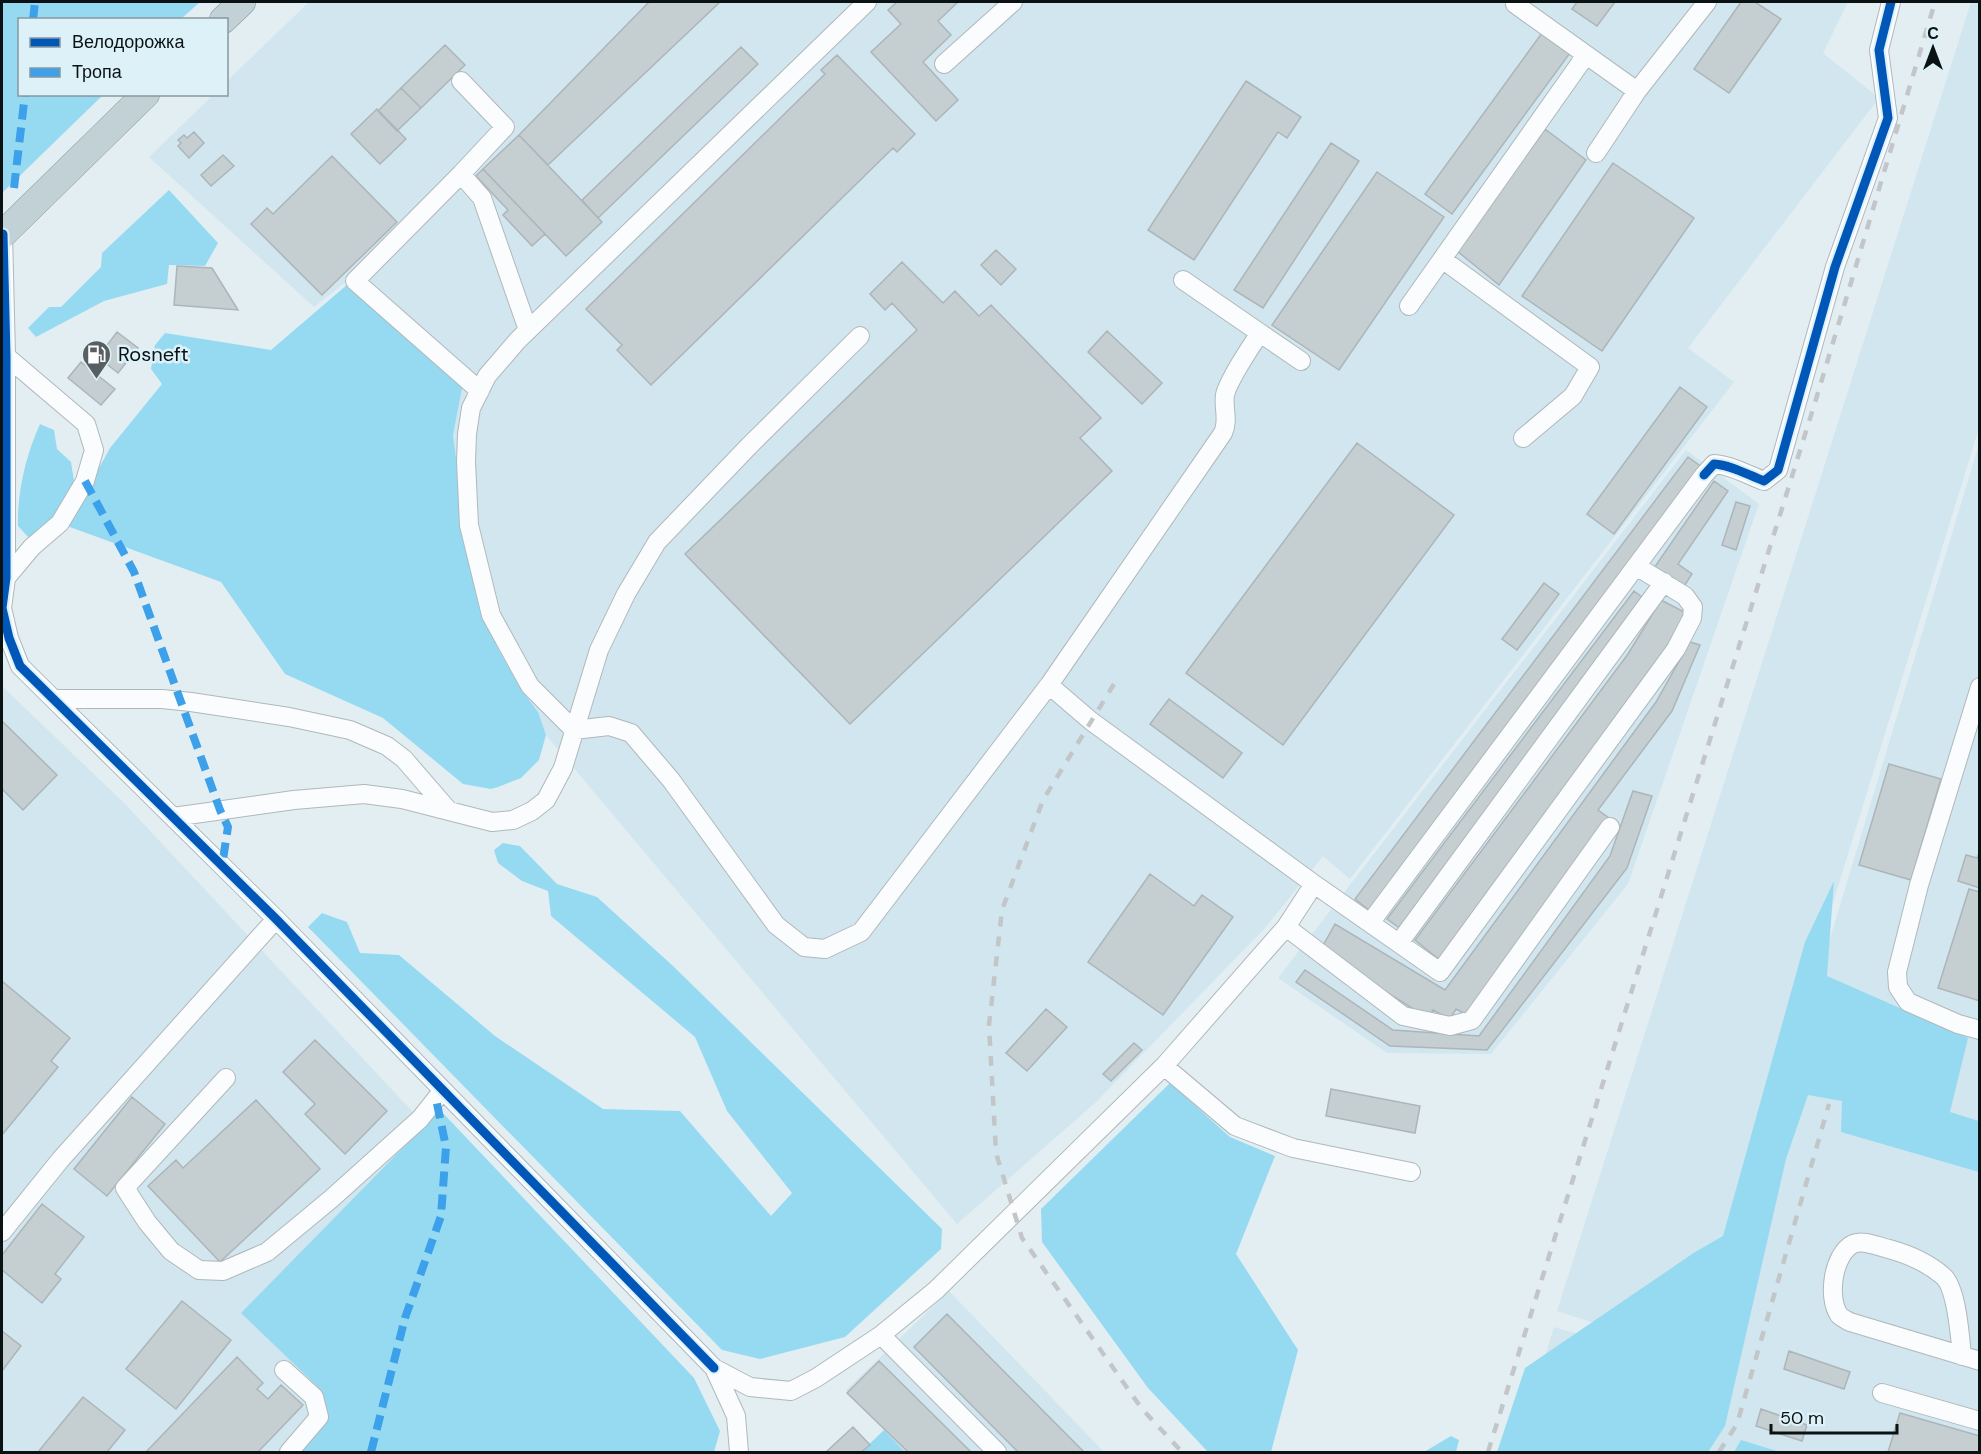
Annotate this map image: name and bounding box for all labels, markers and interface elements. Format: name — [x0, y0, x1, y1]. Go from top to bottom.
legend — [18, 18, 228, 96]
north arrow — [1903, 18, 1963, 78]
text: С — [1927, 23, 1939, 44]
text: Велодорожка — [72, 30, 185, 54]
text: Тропа — [72, 60, 123, 84]
fuel station icon: Rosneft — [81, 338, 113, 380]
place label: Rosneft — [118, 341, 189, 367]
scale bar — [1771, 1397, 1897, 1435]
text: 50 m — [1780, 1406, 1824, 1430]

